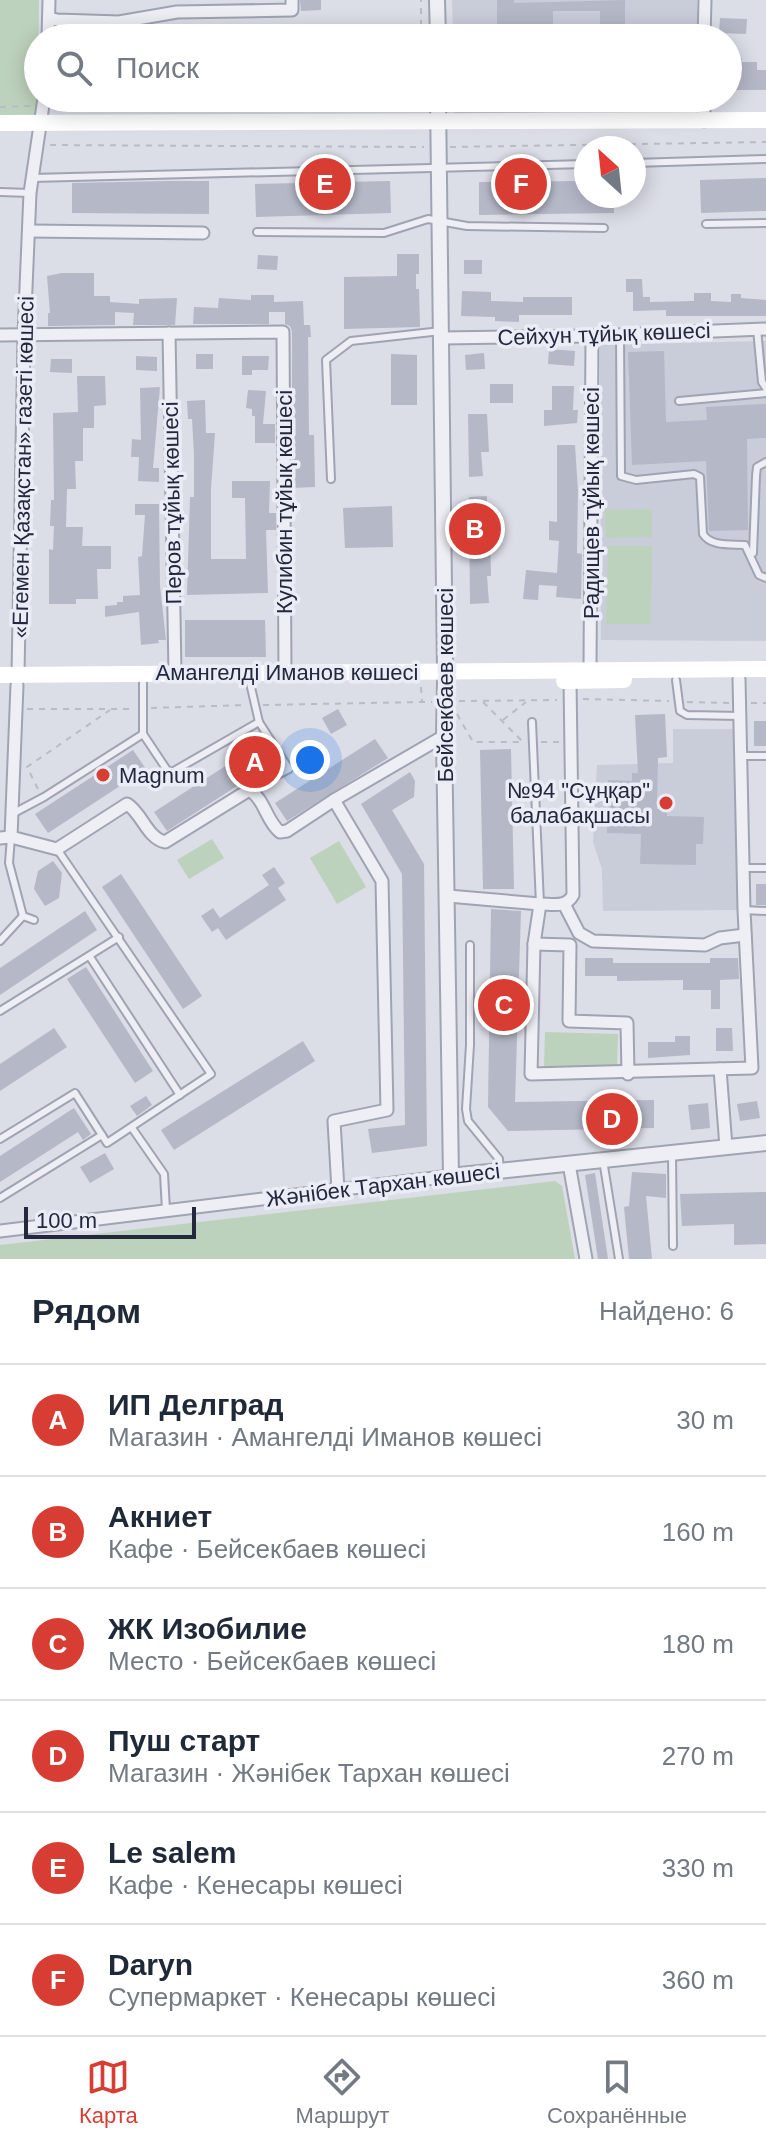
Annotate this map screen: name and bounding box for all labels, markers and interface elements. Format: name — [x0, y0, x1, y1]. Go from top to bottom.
search box — [24, 24, 742, 112]
icon: search — [52, 46, 96, 90]
text: Поиск — [116, 51, 199, 84]
north arrow — [574, 136, 646, 208]
pin: E — [299, 154, 351, 214]
pin: F — [495, 154, 547, 214]
street label: «Егемен Қазақстан» газеті көшесі — [8, 296, 38, 638]
street label: Сейхун тұйық көшесі — [497, 318, 711, 350]
street label: Радищев тұйық көшесі — [579, 387, 604, 619]
street label: Кулибин тұйық көшесі — [272, 390, 297, 614]
street label: Перов тұйық көшесі — [158, 401, 186, 605]
pin: B — [449, 499, 501, 559]
street label: Бейсекбаев көшесі — [433, 588, 458, 782]
street label: Амангелді Иманов көшесі — [156, 660, 418, 685]
pin: A — [229, 732, 281, 792]
your location — [290, 740, 330, 780]
place label: Magnum — [119, 763, 205, 788]
marker: Magnum — [94, 766, 112, 784]
place label: №94 "Сұңқар" балабақшасы — [507, 778, 650, 828]
marker: №94 "Сұңқар" балабақшасы — [657, 794, 675, 812]
pin: C — [478, 975, 530, 1035]
pin: D — [586, 1089, 638, 1149]
street label: Жәнібек Тархан көшесі — [265, 1158, 501, 1212]
scale bar — [24, 1203, 196, 1239]
text: 100 m — [36, 1208, 97, 1233]
text: Рядом — [32, 1292, 141, 1330]
text: Найдено: 6 — [599, 1296, 734, 1326]
text: ИП Делград — [108, 1388, 284, 1421]
text: A — [49, 1405, 67, 1435]
text: 30 m — [676, 1405, 734, 1435]
text: Магазин · Амангелді Иманов көшесі — [108, 1422, 542, 1452]
text: Акниет — [108, 1500, 212, 1533]
text: B — [49, 1517, 67, 1547]
text: 160 m — [662, 1517, 734, 1547]
text: Кафе · Бейсекбаев көшесі — [108, 1534, 426, 1564]
text: ЖК Изобилие — [108, 1612, 307, 1645]
text: C — [49, 1629, 67, 1659]
text: 180 m — [662, 1629, 734, 1659]
text: Место · Бейсекбаев көшесі — [108, 1646, 436, 1676]
text: Пуш старт — [108, 1724, 260, 1757]
text: D — [49, 1741, 67, 1771]
text: 270 m — [662, 1741, 734, 1771]
text: Магазин · Жәнібек Тархан көшесі — [108, 1758, 510, 1788]
text: Le salem — [108, 1836, 236, 1869]
text: E — [49, 1853, 67, 1883]
text: 330 m — [662, 1853, 734, 1883]
text: Кафе · Кенесары көшесі — [108, 1870, 403, 1900]
text: Daryn — [108, 1948, 193, 1981]
text: F — [50, 1965, 66, 1995]
text: 360 m — [662, 1965, 734, 1995]
text: Супермаркет · Кенесары көшесі — [108, 1982, 496, 2012]
tab: Карта — [79, 2055, 138, 2129]
tab: Маршрут — [296, 2055, 389, 2129]
tab: Сохранённые — [547, 2055, 687, 2129]

